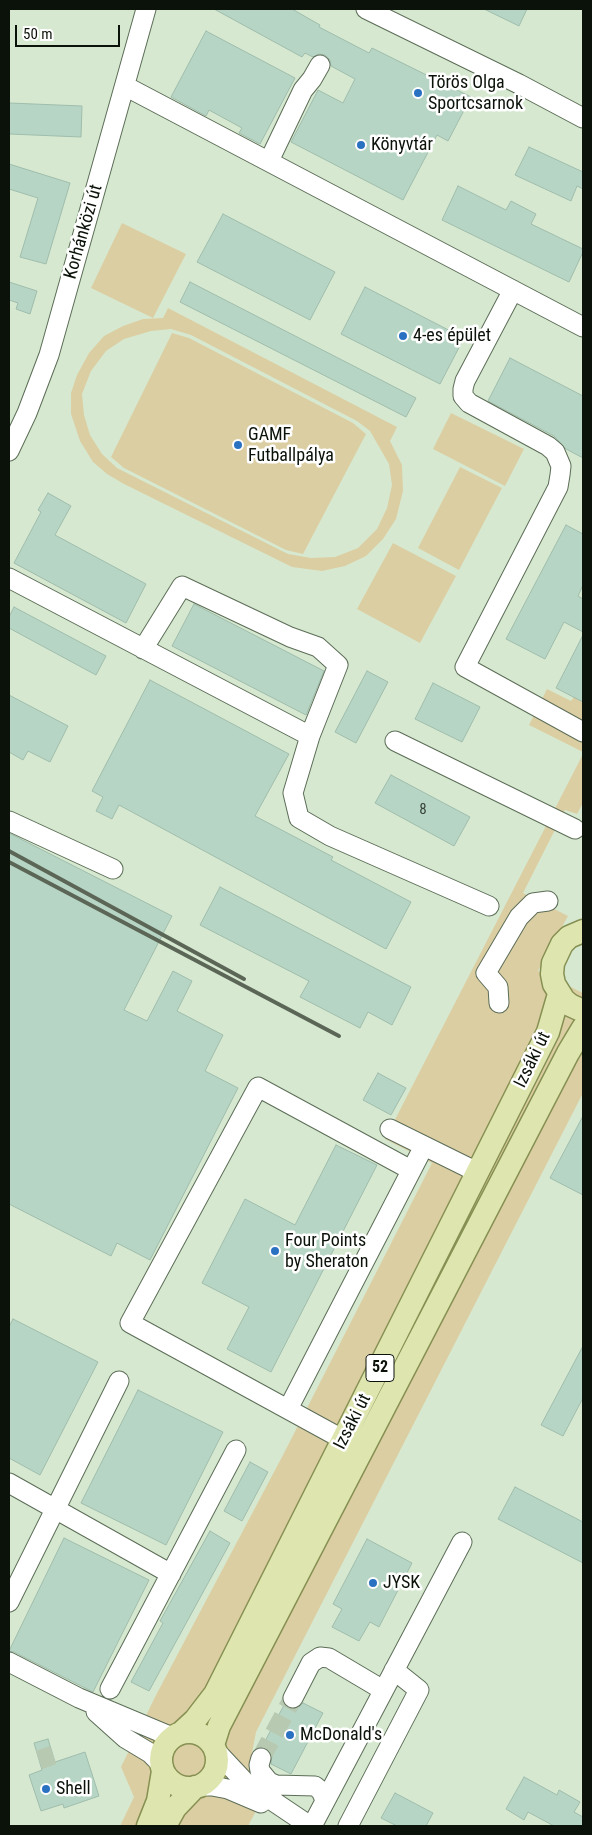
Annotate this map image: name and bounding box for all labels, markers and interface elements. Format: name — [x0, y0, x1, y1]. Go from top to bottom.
scale bar — [18, 15, 122, 47]
text: 50 m — [23, 25, 53, 43]
place label: Törös Olga Sportcsarnok — [428, 72, 523, 115]
marker: Törös Olga Sportcsarnok — [412, 87, 424, 99]
place label: Könyvtár — [371, 134, 433, 156]
marker: Könyvtár — [355, 139, 367, 151]
street label: Korhánközi út — [60, 182, 108, 282]
place label: 4-es épület — [413, 325, 491, 347]
marker: 4-es épület — [397, 330, 409, 342]
place label: GAMF Futballpálya — [248, 424, 334, 466]
marker: GAMF Futballpálya — [232, 439, 244, 451]
house number: 8 — [419, 801, 427, 819]
street label: Izsáki út — [510, 1028, 556, 1092]
place label: Four Points by Sheraton — [285, 1230, 369, 1272]
marker: Four Points by Sheraton — [269, 1245, 281, 1257]
road number: 52 — [366, 1355, 394, 1382]
street label: Izsáki út — [330, 1391, 376, 1453]
place label: JYSK — [383, 1572, 420, 1594]
marker: JYSK — [367, 1577, 379, 1589]
place label: McDonald's — [300, 1724, 382, 1746]
marker: McDonald's — [284, 1729, 296, 1741]
place label: Shell — [56, 1778, 91, 1800]
marker: Shell — [40, 1783, 52, 1795]

